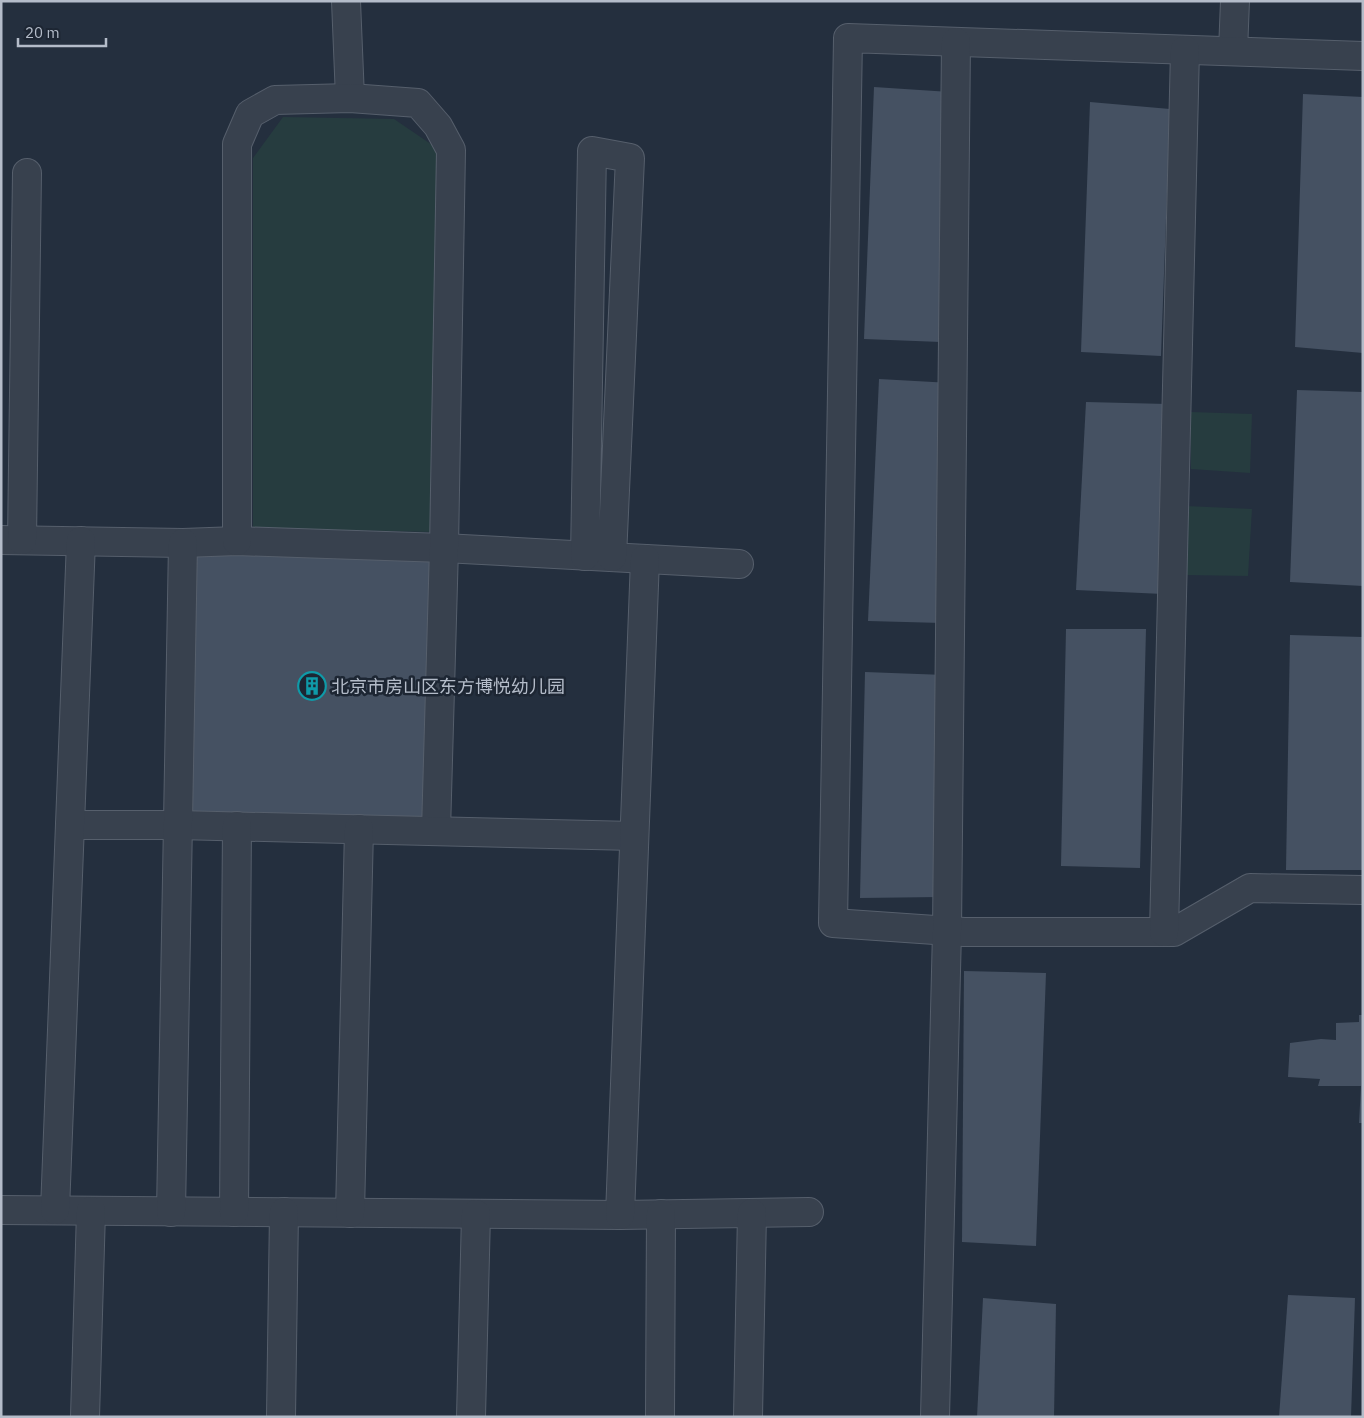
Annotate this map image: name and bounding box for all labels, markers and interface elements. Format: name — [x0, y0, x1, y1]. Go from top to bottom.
scale bar — [18, 15, 105, 47]
text: 20 m — [25, 23, 60, 42]
building icon: 北京市房山区东方博悦幼儿园 — [297, 671, 327, 701]
place label: 北京市房山区东方博悦幼儿园 — [331, 675, 565, 698]

